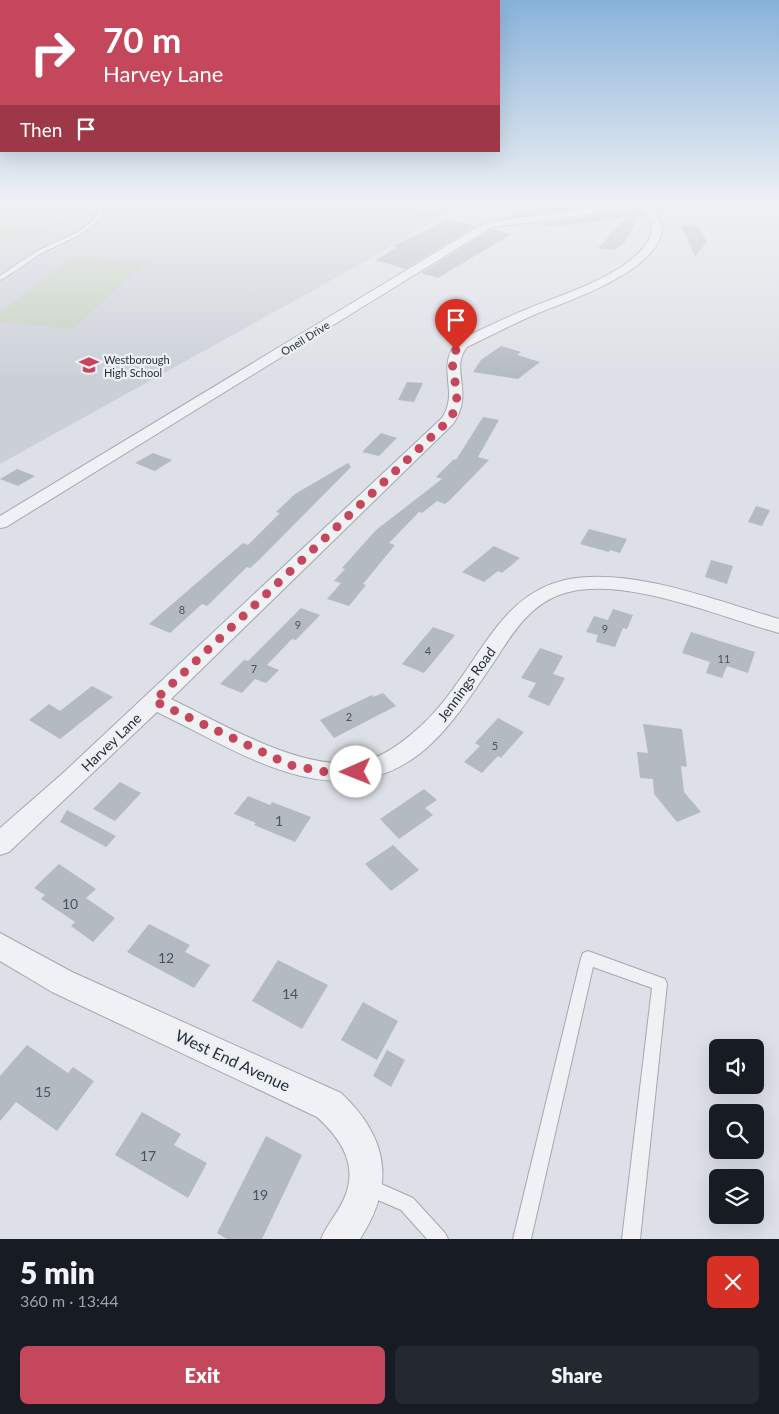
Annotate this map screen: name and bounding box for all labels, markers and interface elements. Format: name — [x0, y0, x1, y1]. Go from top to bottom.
text: 70 m — [103, 18, 181, 60]
icon: right — [20, 20, 85, 85]
text: Harvey Lane — [103, 60, 223, 87]
icon: arrive — [72, 115, 100, 143]
text: Then — [20, 118, 62, 141]
pin — [435, 299, 477, 350]
icon: arrive — [442, 306, 470, 334]
street label: Oneil Drive — [278, 318, 332, 358]
place label: Westborough High School — [104, 353, 170, 379]
school or university icon: Westborough High School — [78, 354, 100, 376]
house number: 8 — [179, 603, 185, 616]
house number: 9 — [295, 618, 301, 631]
house number: 9 — [602, 622, 608, 635]
street label: Jennings Road — [433, 643, 499, 725]
house number: 4 — [425, 644, 432, 657]
house number: 11 — [718, 652, 730, 665]
house number: 7 — [251, 662, 257, 675]
street label: Harvey Lane — [78, 709, 144, 775]
house number: 2 — [346, 710, 352, 723]
house number: 5 — [492, 739, 498, 752]
position arrow — [329, 745, 381, 797]
house number: 1 — [275, 812, 283, 829]
house number: 10 — [62, 895, 78, 912]
house number: 12 — [158, 949, 174, 966]
house number: 14 — [282, 985, 298, 1002]
street label: West End Avenue — [173, 1025, 293, 1095]
map controls — [709, 1039, 764, 1224]
button: sound — [709, 1039, 764, 1094]
house number: 15 — [35, 1083, 51, 1100]
button: search — [709, 1104, 764, 1159]
house number: 17 — [140, 1147, 156, 1164]
button: layers — [709, 1169, 764, 1224]
house number: 19 — [252, 1186, 268, 1203]
text: 5 min — [20, 1254, 95, 1290]
button: close — [707, 1256, 759, 1308]
text: 360 m · 13:44 — [20, 1291, 119, 1310]
button: Exit — [20, 1346, 385, 1404]
button: Share — [395, 1346, 759, 1404]

